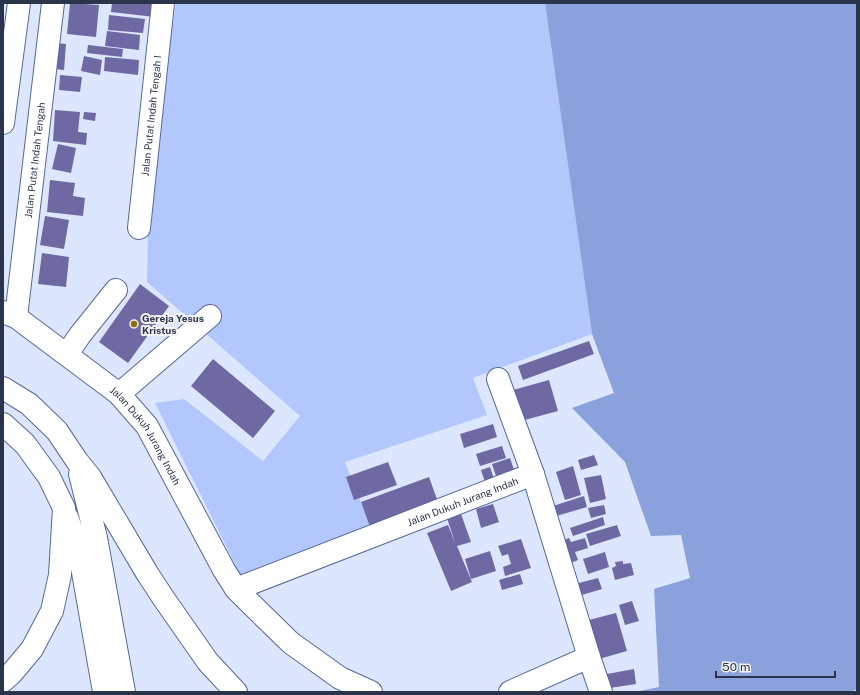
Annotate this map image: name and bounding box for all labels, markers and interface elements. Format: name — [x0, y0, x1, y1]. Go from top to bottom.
street label: Jalan Putat Indah Tengah I — [139, 55, 163, 177]
street label: Jalan Putat Indah Tengah — [22, 101, 47, 219]
place label: Gereja Yesus Kristus — [142, 312, 204, 336]
marker: Gereja Yesus Kristus — [129, 319, 139, 329]
street label: Jalan Dukuh Jurang Indah — [108, 384, 183, 487]
street label: Jalan Dukuh Jurang Indah — [405, 474, 520, 528]
scale bar — [716, 653, 835, 679]
text: 50 m — [722, 660, 750, 674]

